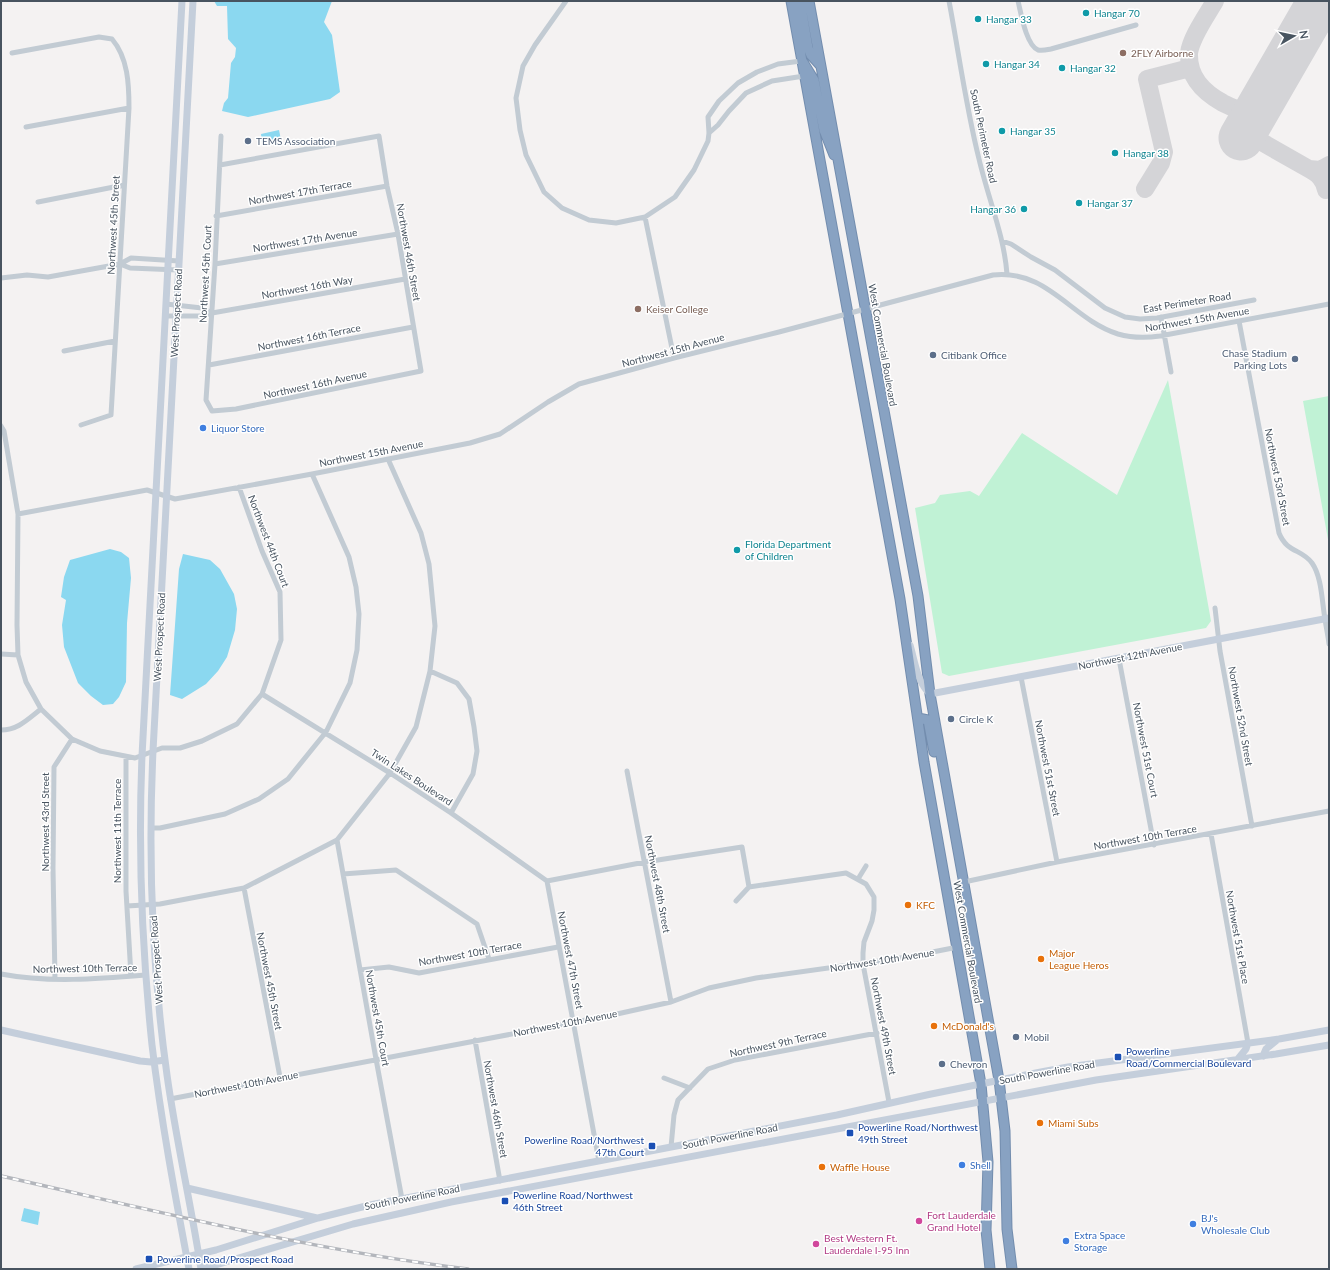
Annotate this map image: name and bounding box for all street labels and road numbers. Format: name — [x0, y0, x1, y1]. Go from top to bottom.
street label: South Perimeter Road — [968, 88, 1000, 184]
street label: Northwest 45th Street — [104, 175, 122, 275]
street label: Northwest 17th Terrace — [247, 177, 353, 207]
street label: Northwest 46th Street — [394, 202, 424, 302]
street label: Northwest 45th Court — [196, 224, 214, 323]
street label: Northwest 17th Avenue — [252, 226, 358, 254]
street label: West Prospect Road — [168, 268, 184, 358]
street label: Northwest 16th Way — [260, 273, 354, 301]
street label: West Commercial Boulevard — [866, 283, 900, 407]
street label: East Perimeter Road — [1142, 289, 1232, 315]
street label: Northwest 15th Avenue — [1144, 304, 1250, 334]
street label: Northwest 16th Terrace — [257, 321, 361, 353]
street label: Northwest 15th Avenue — [620, 331, 726, 369]
street label: Northwest 16th Avenue — [262, 367, 368, 401]
street label: Northwest 53rd Street — [1263, 427, 1293, 527]
street label: Northwest 15th Avenue — [318, 437, 424, 469]
street label: Northwest 44th Court — [246, 493, 292, 589]
street label: West Prospect Road — [151, 592, 167, 682]
street label: Northwest 12th Avenue — [1077, 640, 1183, 672]
street label: Northwest 52nd Street — [1226, 665, 1256, 767]
street label: Northwest 51st Court — [1131, 701, 1161, 799]
street label: Northwest 51st Street — [1033, 719, 1063, 818]
street label: Twin Lakes Boulevard — [369, 746, 455, 808]
street label: Northwest 43rd Street — [39, 772, 51, 872]
street label: Northwest 11th Terrace — [111, 779, 123, 883]
street label: Northwest 10th Terrace — [1092, 822, 1198, 852]
street label: Northwest 48th Street — [643, 834, 673, 934]
street label: West Commercial Boulevard — [951, 880, 985, 1004]
street label: Northwest 51st Place — [1224, 889, 1252, 985]
street label: Northwest 47th Street — [556, 910, 586, 1010]
street label: West Prospect Road — [147, 915, 165, 1005]
street label: Northwest 45th Street — [255, 931, 285, 1031]
street label: Northwest 10th Terrace — [417, 938, 523, 968]
street label: Northwest 10th Avenue — [829, 946, 935, 974]
street label: Northwest 10th Terrace — [33, 961, 137, 975]
street label: Northwest 45th Court — [364, 969, 392, 1068]
street label: Northwest 49th Street — [869, 976, 899, 1076]
street label: Northwest 10th Avenue — [512, 1007, 618, 1039]
street label: Northwest 9th Terrace — [728, 1027, 828, 1059]
street label: South Powerline Road — [998, 1058, 1096, 1086]
street label: Northwest 46th Street — [481, 1059, 511, 1159]
street label: Northwest 10th Avenue — [193, 1068, 299, 1100]
street label: South Powerline Road — [681, 1121, 779, 1151]
street label: South Powerline Road — [363, 1182, 461, 1212]

